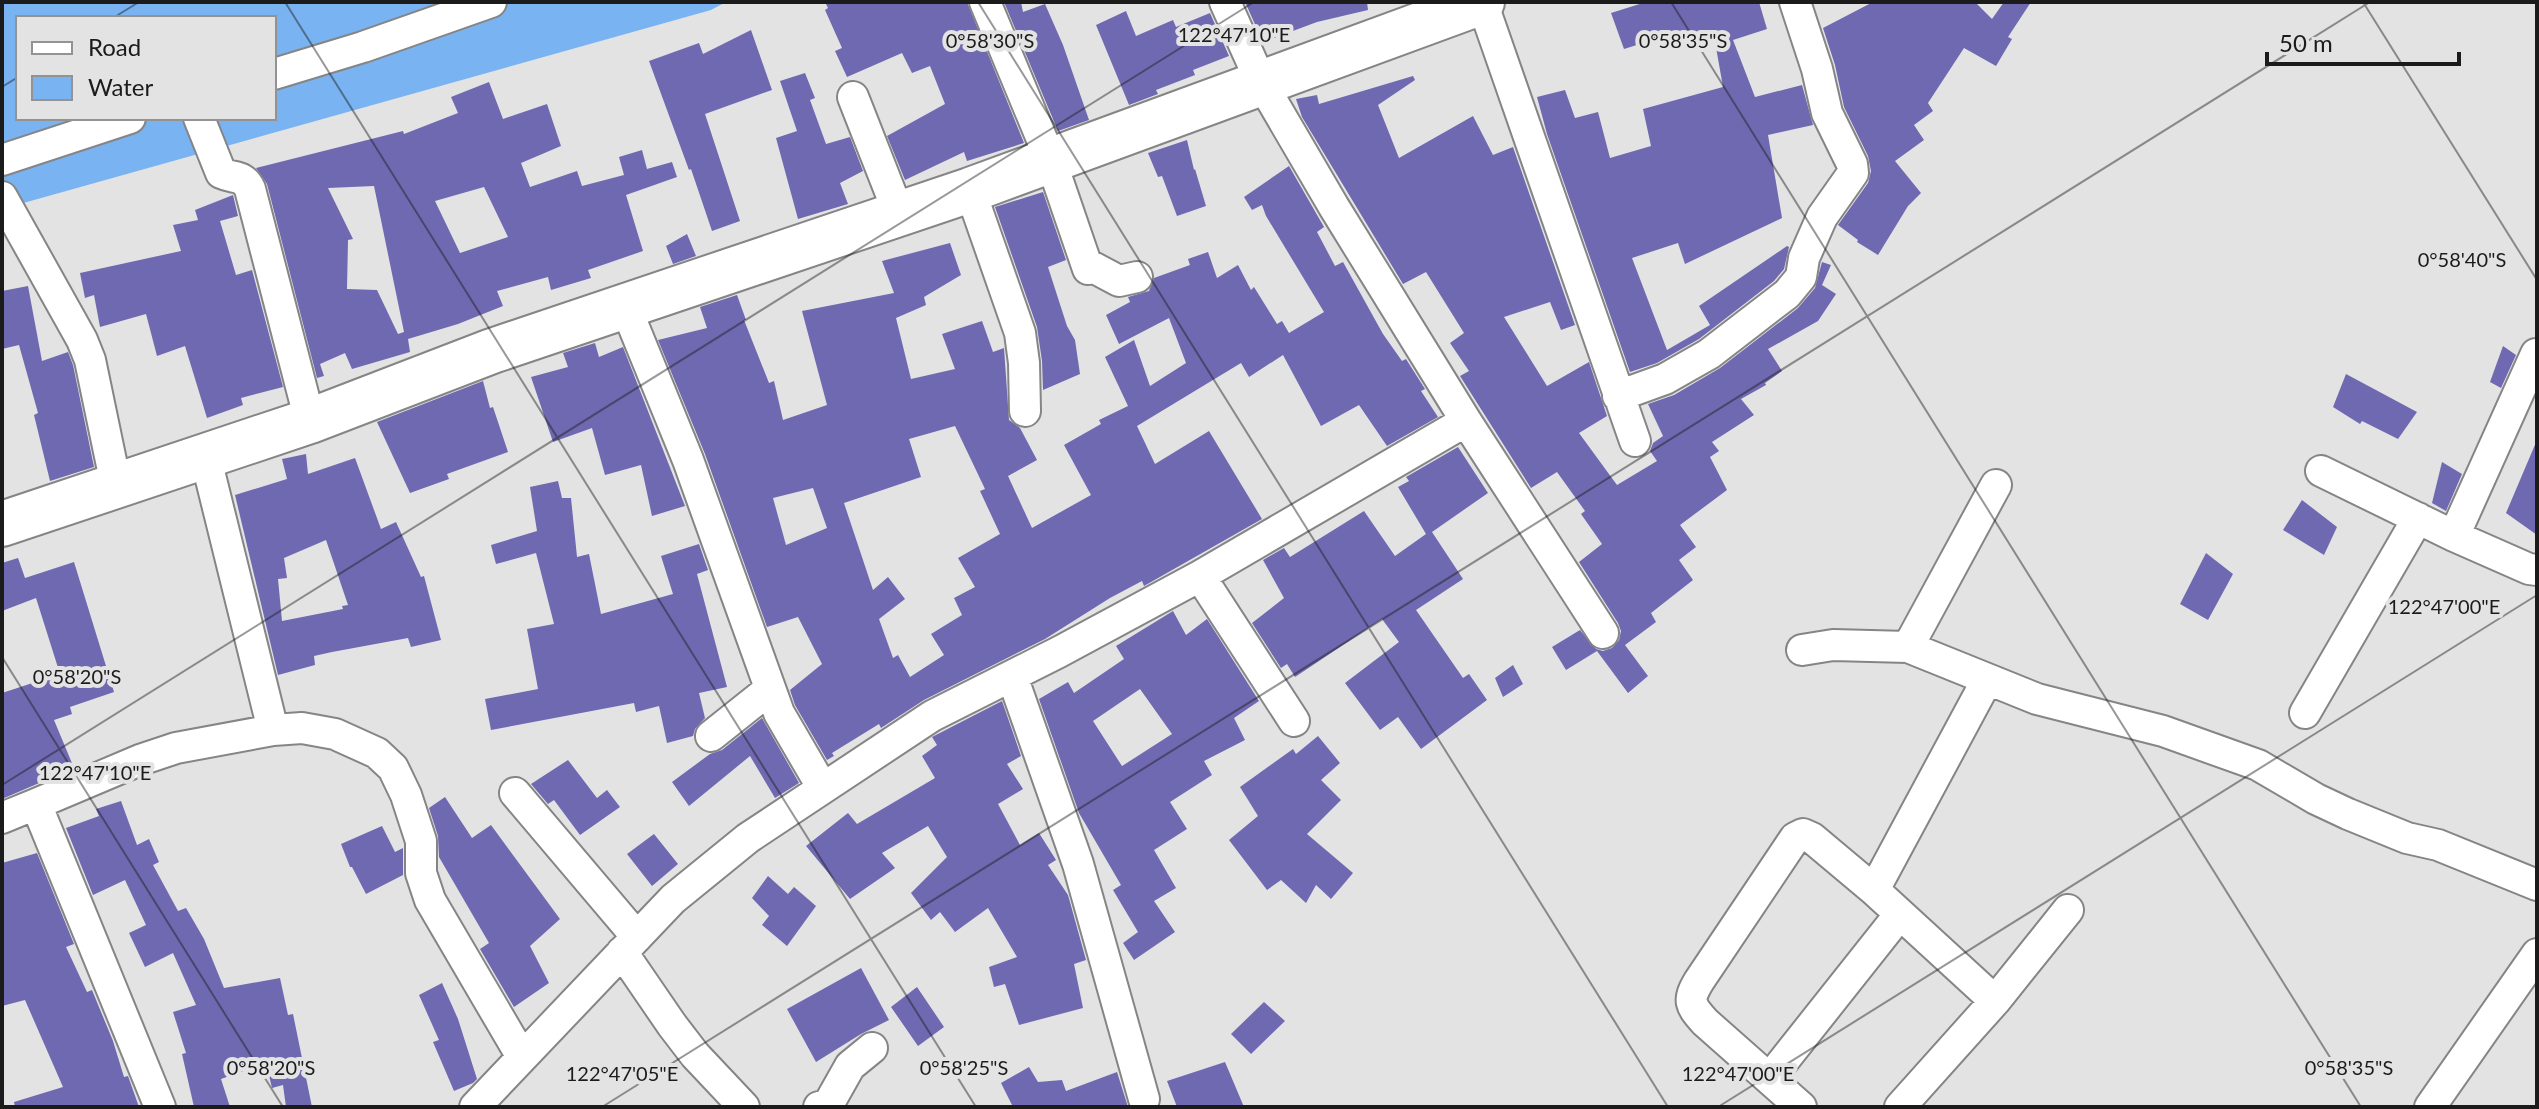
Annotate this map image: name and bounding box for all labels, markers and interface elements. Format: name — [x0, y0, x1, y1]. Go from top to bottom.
legend — [16, 16, 276, 120]
scale bar — [2267, 16, 2459, 66]
text: 122°47'10"E — [1178, 22, 1290, 46]
text: 0°58'30"S — [946, 28, 1034, 52]
text: 0°58'35"S — [1639, 28, 1727, 52]
text: 50 m — [2279, 28, 2333, 57]
text: Road — [88, 32, 141, 61]
text: Water — [88, 72, 153, 101]
text: 0°58'40"S — [2418, 247, 2506, 271]
text: 122°47'00"E — [2388, 594, 2500, 618]
text: 0°58'20"S — [33, 664, 121, 688]
text: 122°47'10"E — [39, 760, 151, 784]
text: 0°58'20"S — [227, 1055, 315, 1079]
text: 0°58'25"S — [920, 1055, 1008, 1079]
text: 0°58'35"S — [2305, 1055, 2393, 1079]
text: 122°47'05"E — [566, 1061, 678, 1085]
text: 122°47'00"E — [1682, 1061, 1794, 1085]

